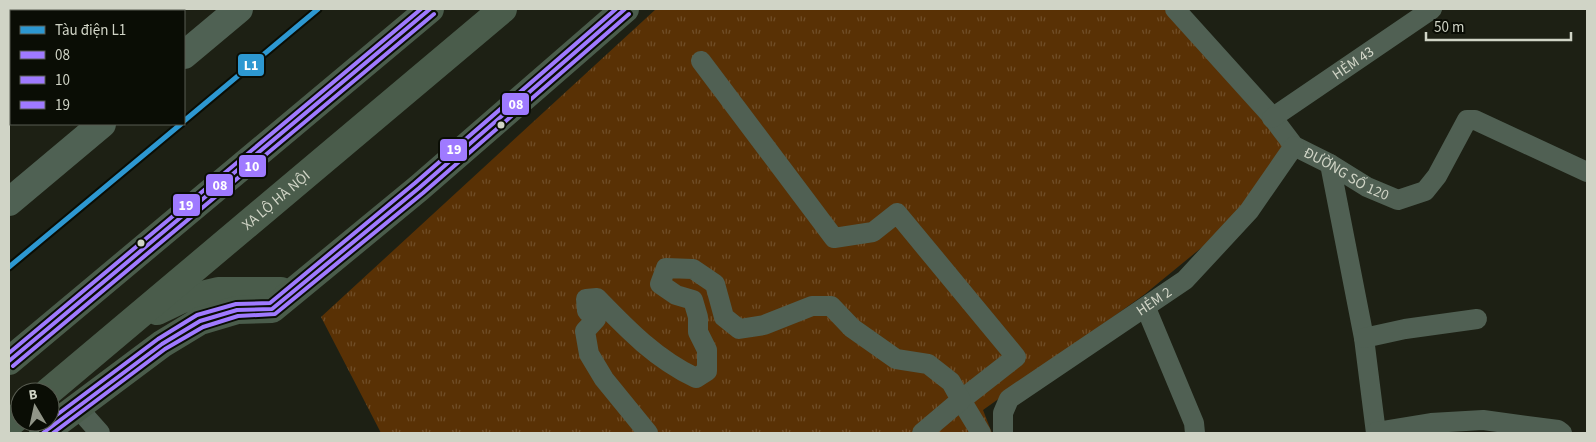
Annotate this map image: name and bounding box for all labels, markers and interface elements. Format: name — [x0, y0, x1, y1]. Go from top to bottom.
legend — [10, 10, 185, 125]
scale bar — [1426, 10, 1571, 42]
text: 50 m — [1434, 17, 1464, 38]
text: Tàu điện L1 — [55, 20, 126, 41]
street label: HẺM 43 — [1328, 41, 1378, 85]
text: 08 — [55, 45, 70, 66]
line badge: L1 — [237, 53, 265, 77]
text: L1 — [244, 56, 258, 76]
text: 10 — [55, 70, 70, 91]
line badge: 08 — [501, 92, 530, 116]
text: 19 — [55, 95, 70, 116]
text: 08 — [509, 95, 523, 115]
unlabelled marker — [496, 120, 506, 130]
line badge: 19 — [439, 138, 468, 162]
text: 19 — [447, 140, 461, 160]
street label: ĐƯỜNG SỐ 120 — [1300, 142, 1392, 206]
line badge: 10 — [238, 154, 267, 178]
text: 10 — [245, 157, 259, 177]
street label: XA LỘ HÀ NỘI — [238, 166, 315, 235]
line badge: 08 — [205, 173, 234, 197]
text: 08 — [213, 176, 227, 196]
line badge: 19 — [172, 193, 201, 217]
text: 19 — [179, 196, 193, 216]
unlabelled marker — [136, 238, 146, 248]
street label: HẺM 2 — [1132, 282, 1176, 321]
north arrow — [10, 382, 60, 432]
text: B — [27, 385, 39, 406]

